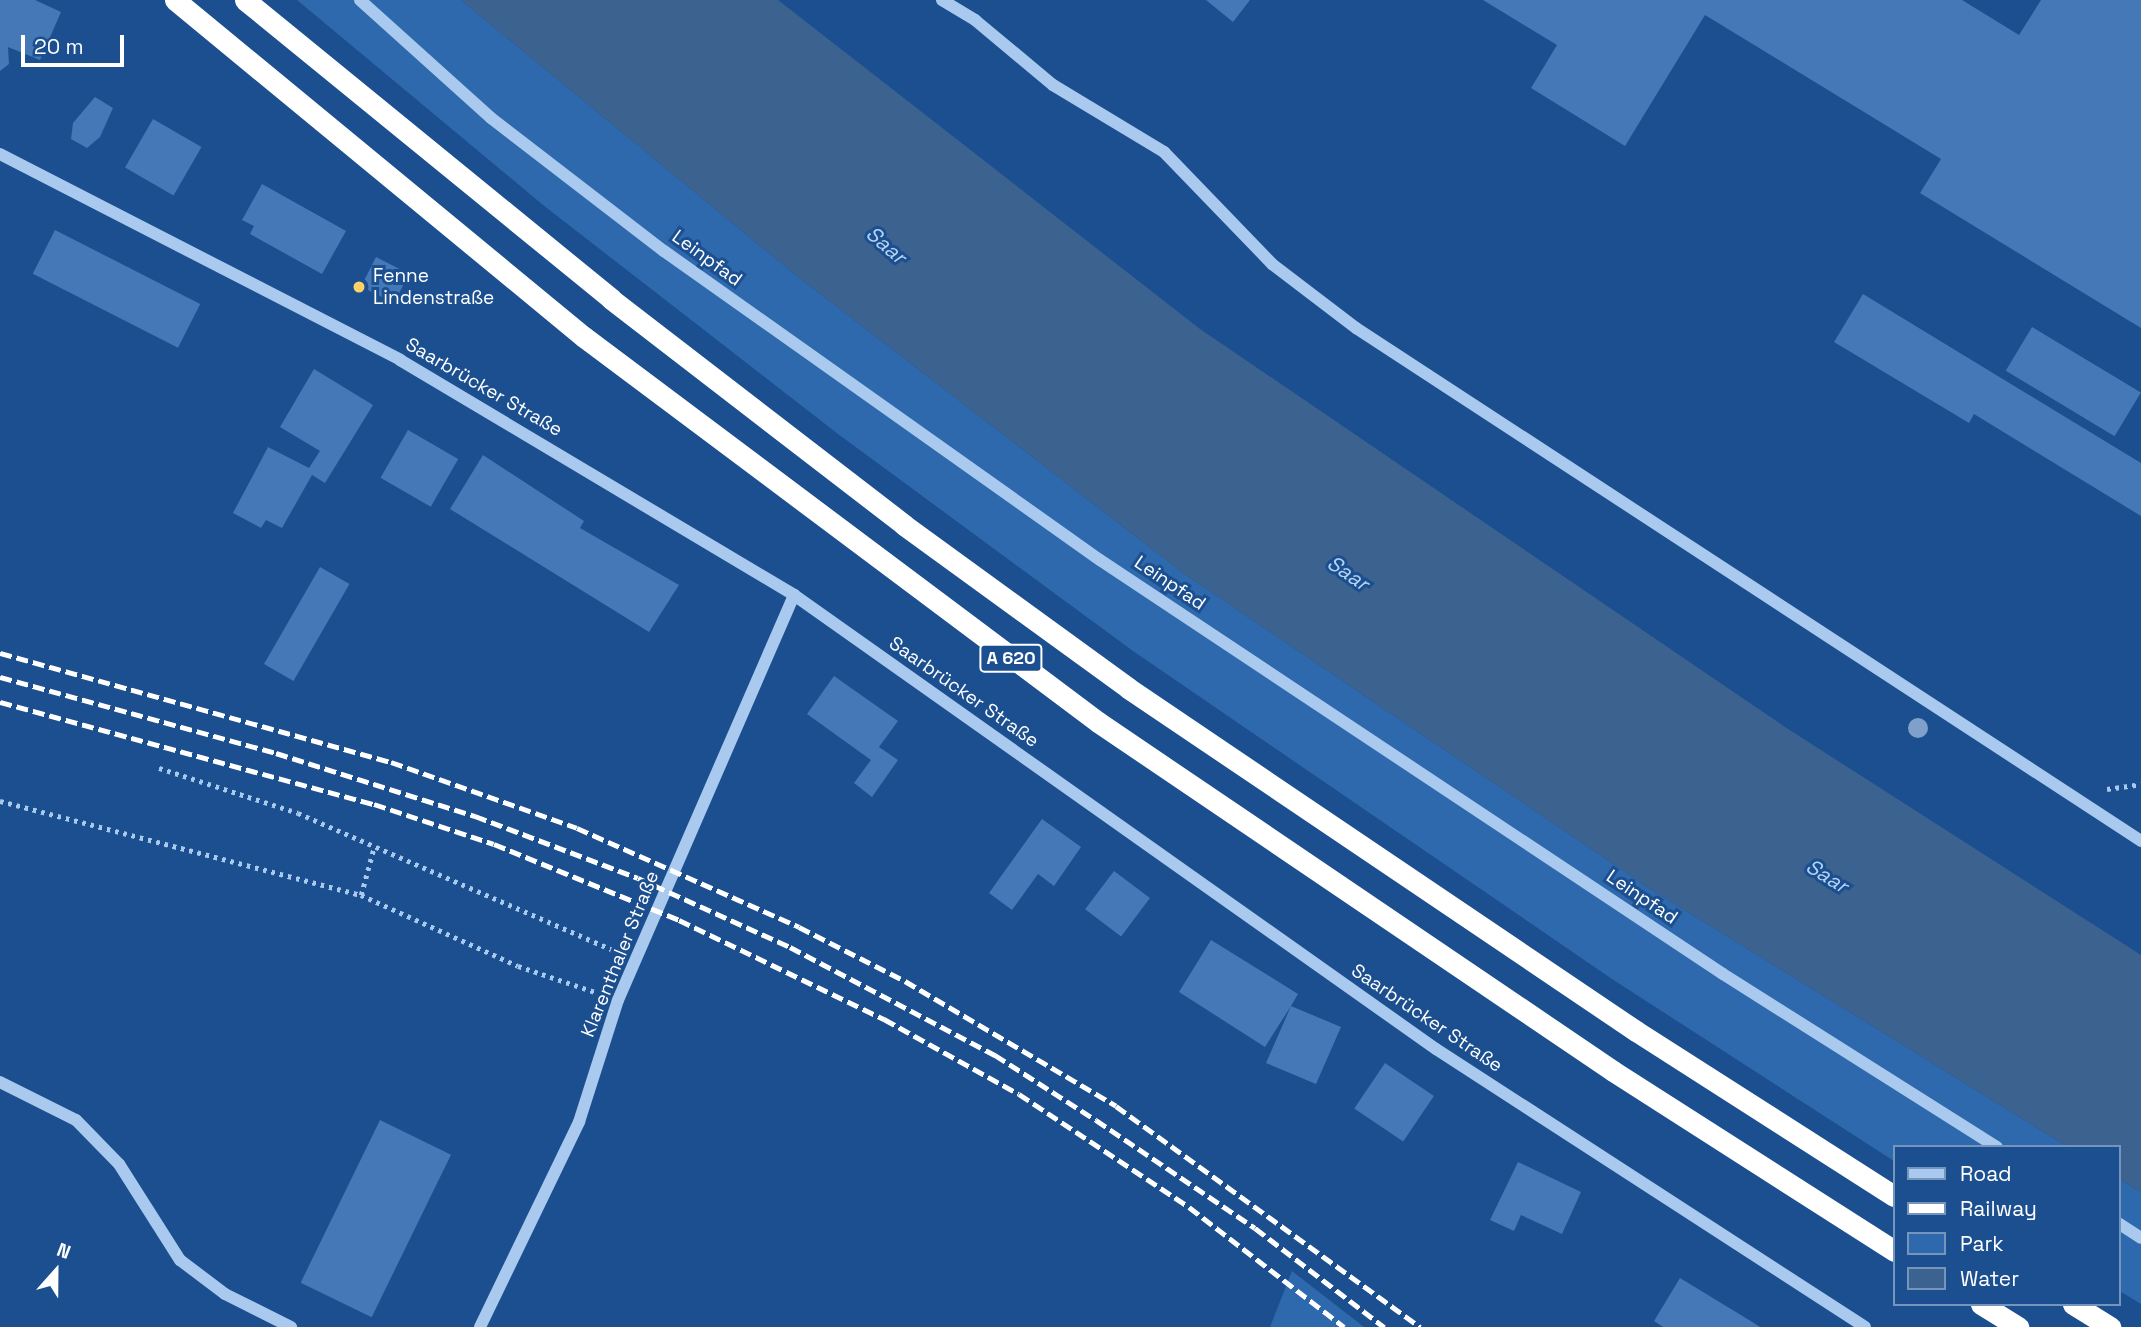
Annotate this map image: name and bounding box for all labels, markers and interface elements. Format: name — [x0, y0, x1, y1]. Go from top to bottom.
scale bar — [24, 21, 128, 65]
text: 20 m — [34, 33, 84, 60]
water label: Saar — [861, 221, 911, 269]
street label: Leinpfad — [668, 225, 746, 291]
place label: Fenne Lindenstraße — [373, 265, 494, 309]
marker: Fenne Lindenstraße — [351, 279, 367, 295]
street label: Saarbrücker Straße — [401, 333, 567, 441]
water label: Saar — [1322, 550, 1374, 596]
street label: Leinpfad — [1130, 551, 1210, 615]
street label: Saarbrücker Straße — [885, 632, 1043, 752]
road number: A 620 — [978, 644, 1044, 672]
water label: Saar — [1801, 853, 1853, 899]
street label: Leinpfad — [1602, 865, 1682, 929]
street label: Klarenthaler Straße — [576, 868, 664, 1040]
street label: Saarbrücker Straße — [1347, 959, 1507, 1077]
legend — [1892, 1145, 2120, 1306]
text: Road — [1960, 1160, 2012, 1187]
text: Railway — [1960, 1195, 2037, 1222]
text: Park — [1960, 1230, 2004, 1257]
north arrow — [21, 1236, 91, 1306]
text: N — [53, 1237, 74, 1265]
text: Water — [1960, 1265, 2019, 1292]

